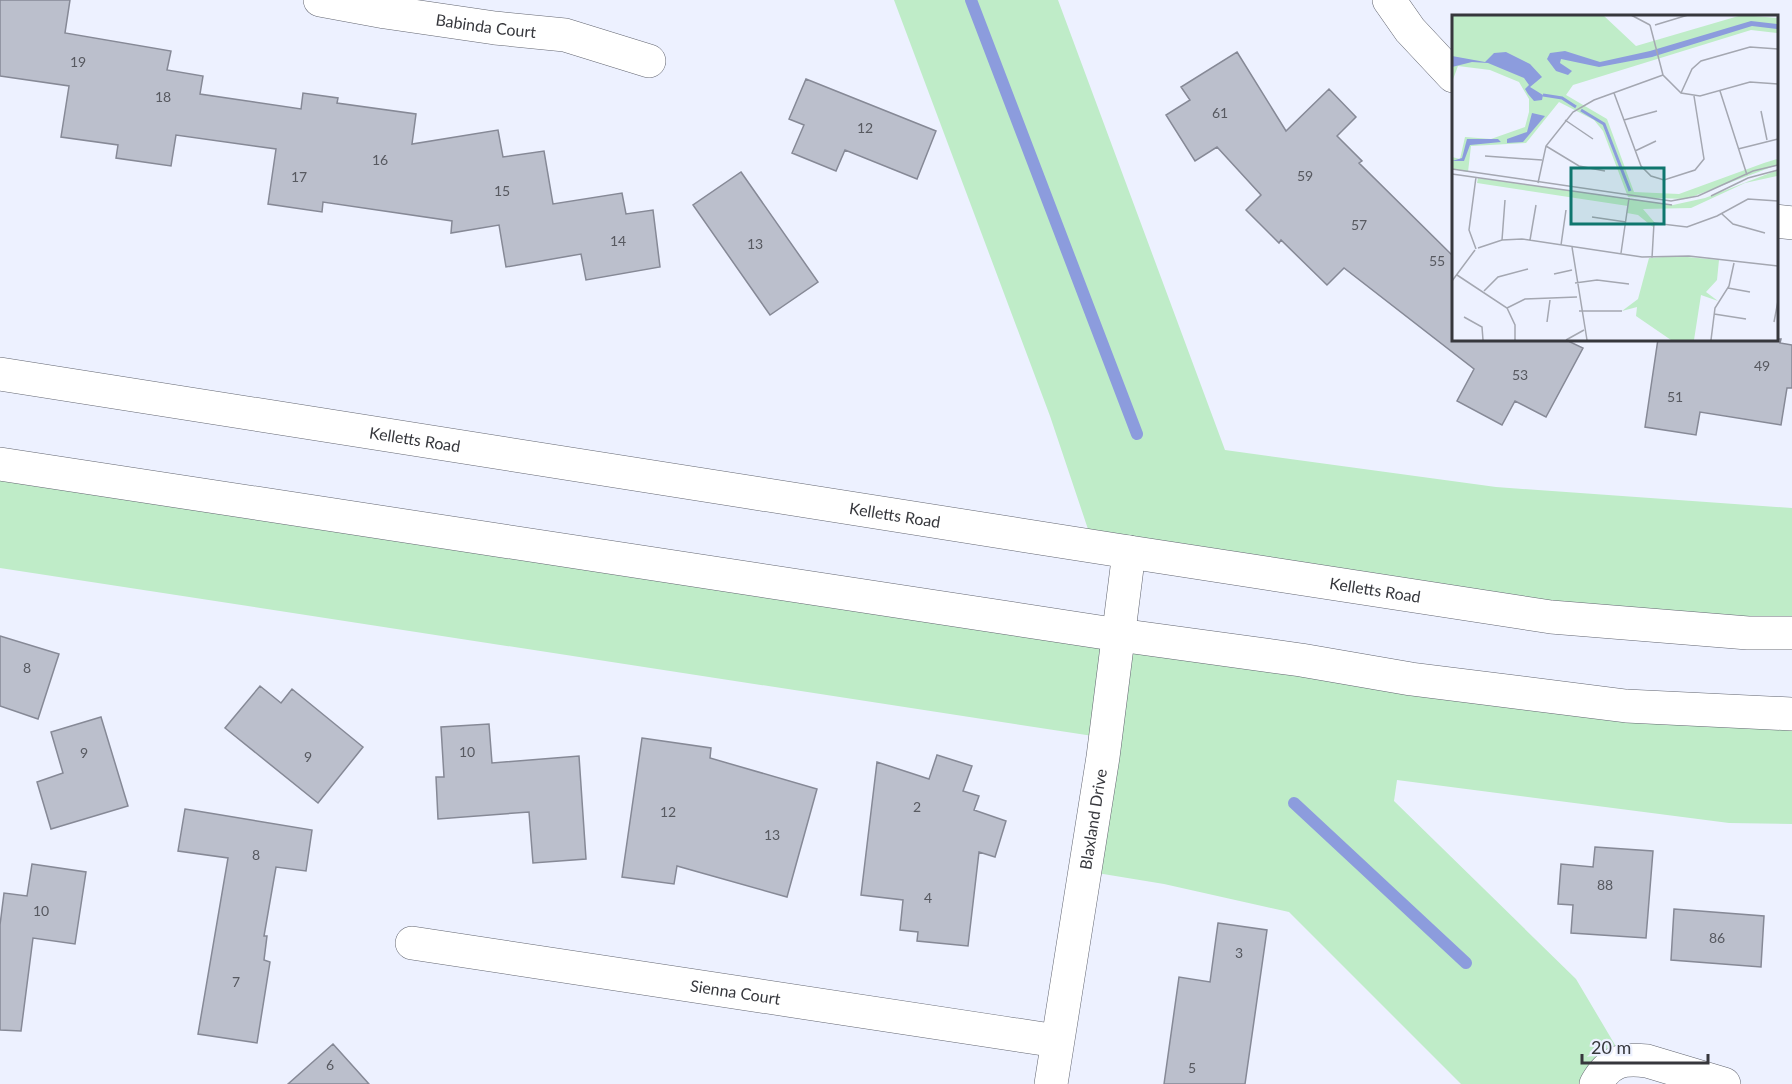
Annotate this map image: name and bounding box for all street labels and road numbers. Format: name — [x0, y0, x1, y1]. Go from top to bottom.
street label: Babinda Court — [435, 9, 537, 41]
street label: Kelletts Road — [368, 422, 462, 455]
street label: Kelletts Road — [848, 498, 942, 531]
street label: Kelletts Road — [1328, 573, 1422, 606]
street label: Blaxland Drive — [1075, 767, 1110, 871]
street label: Sienna Court — [689, 975, 782, 1008]

